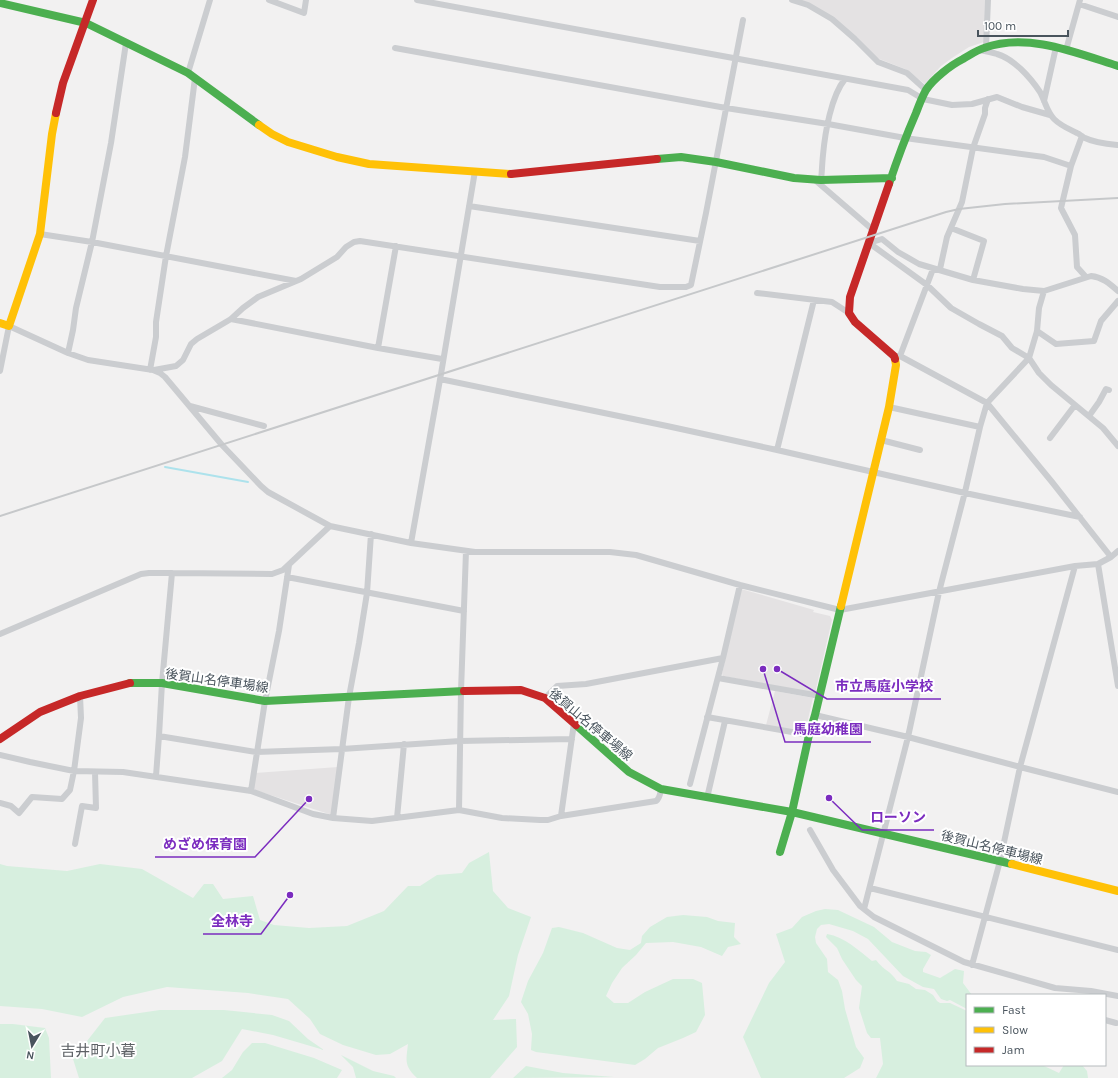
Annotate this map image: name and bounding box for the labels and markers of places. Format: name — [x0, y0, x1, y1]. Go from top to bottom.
callout: 市立馬庭小学校 — [827, 673, 941, 699]
callout: 馬庭幼稚園 — [785, 716, 871, 742]
callout: ローソン — [862, 804, 934, 830]
callout: めざめ保育園 — [155, 831, 255, 857]
callout: 全林寺 — [203, 908, 261, 934]

